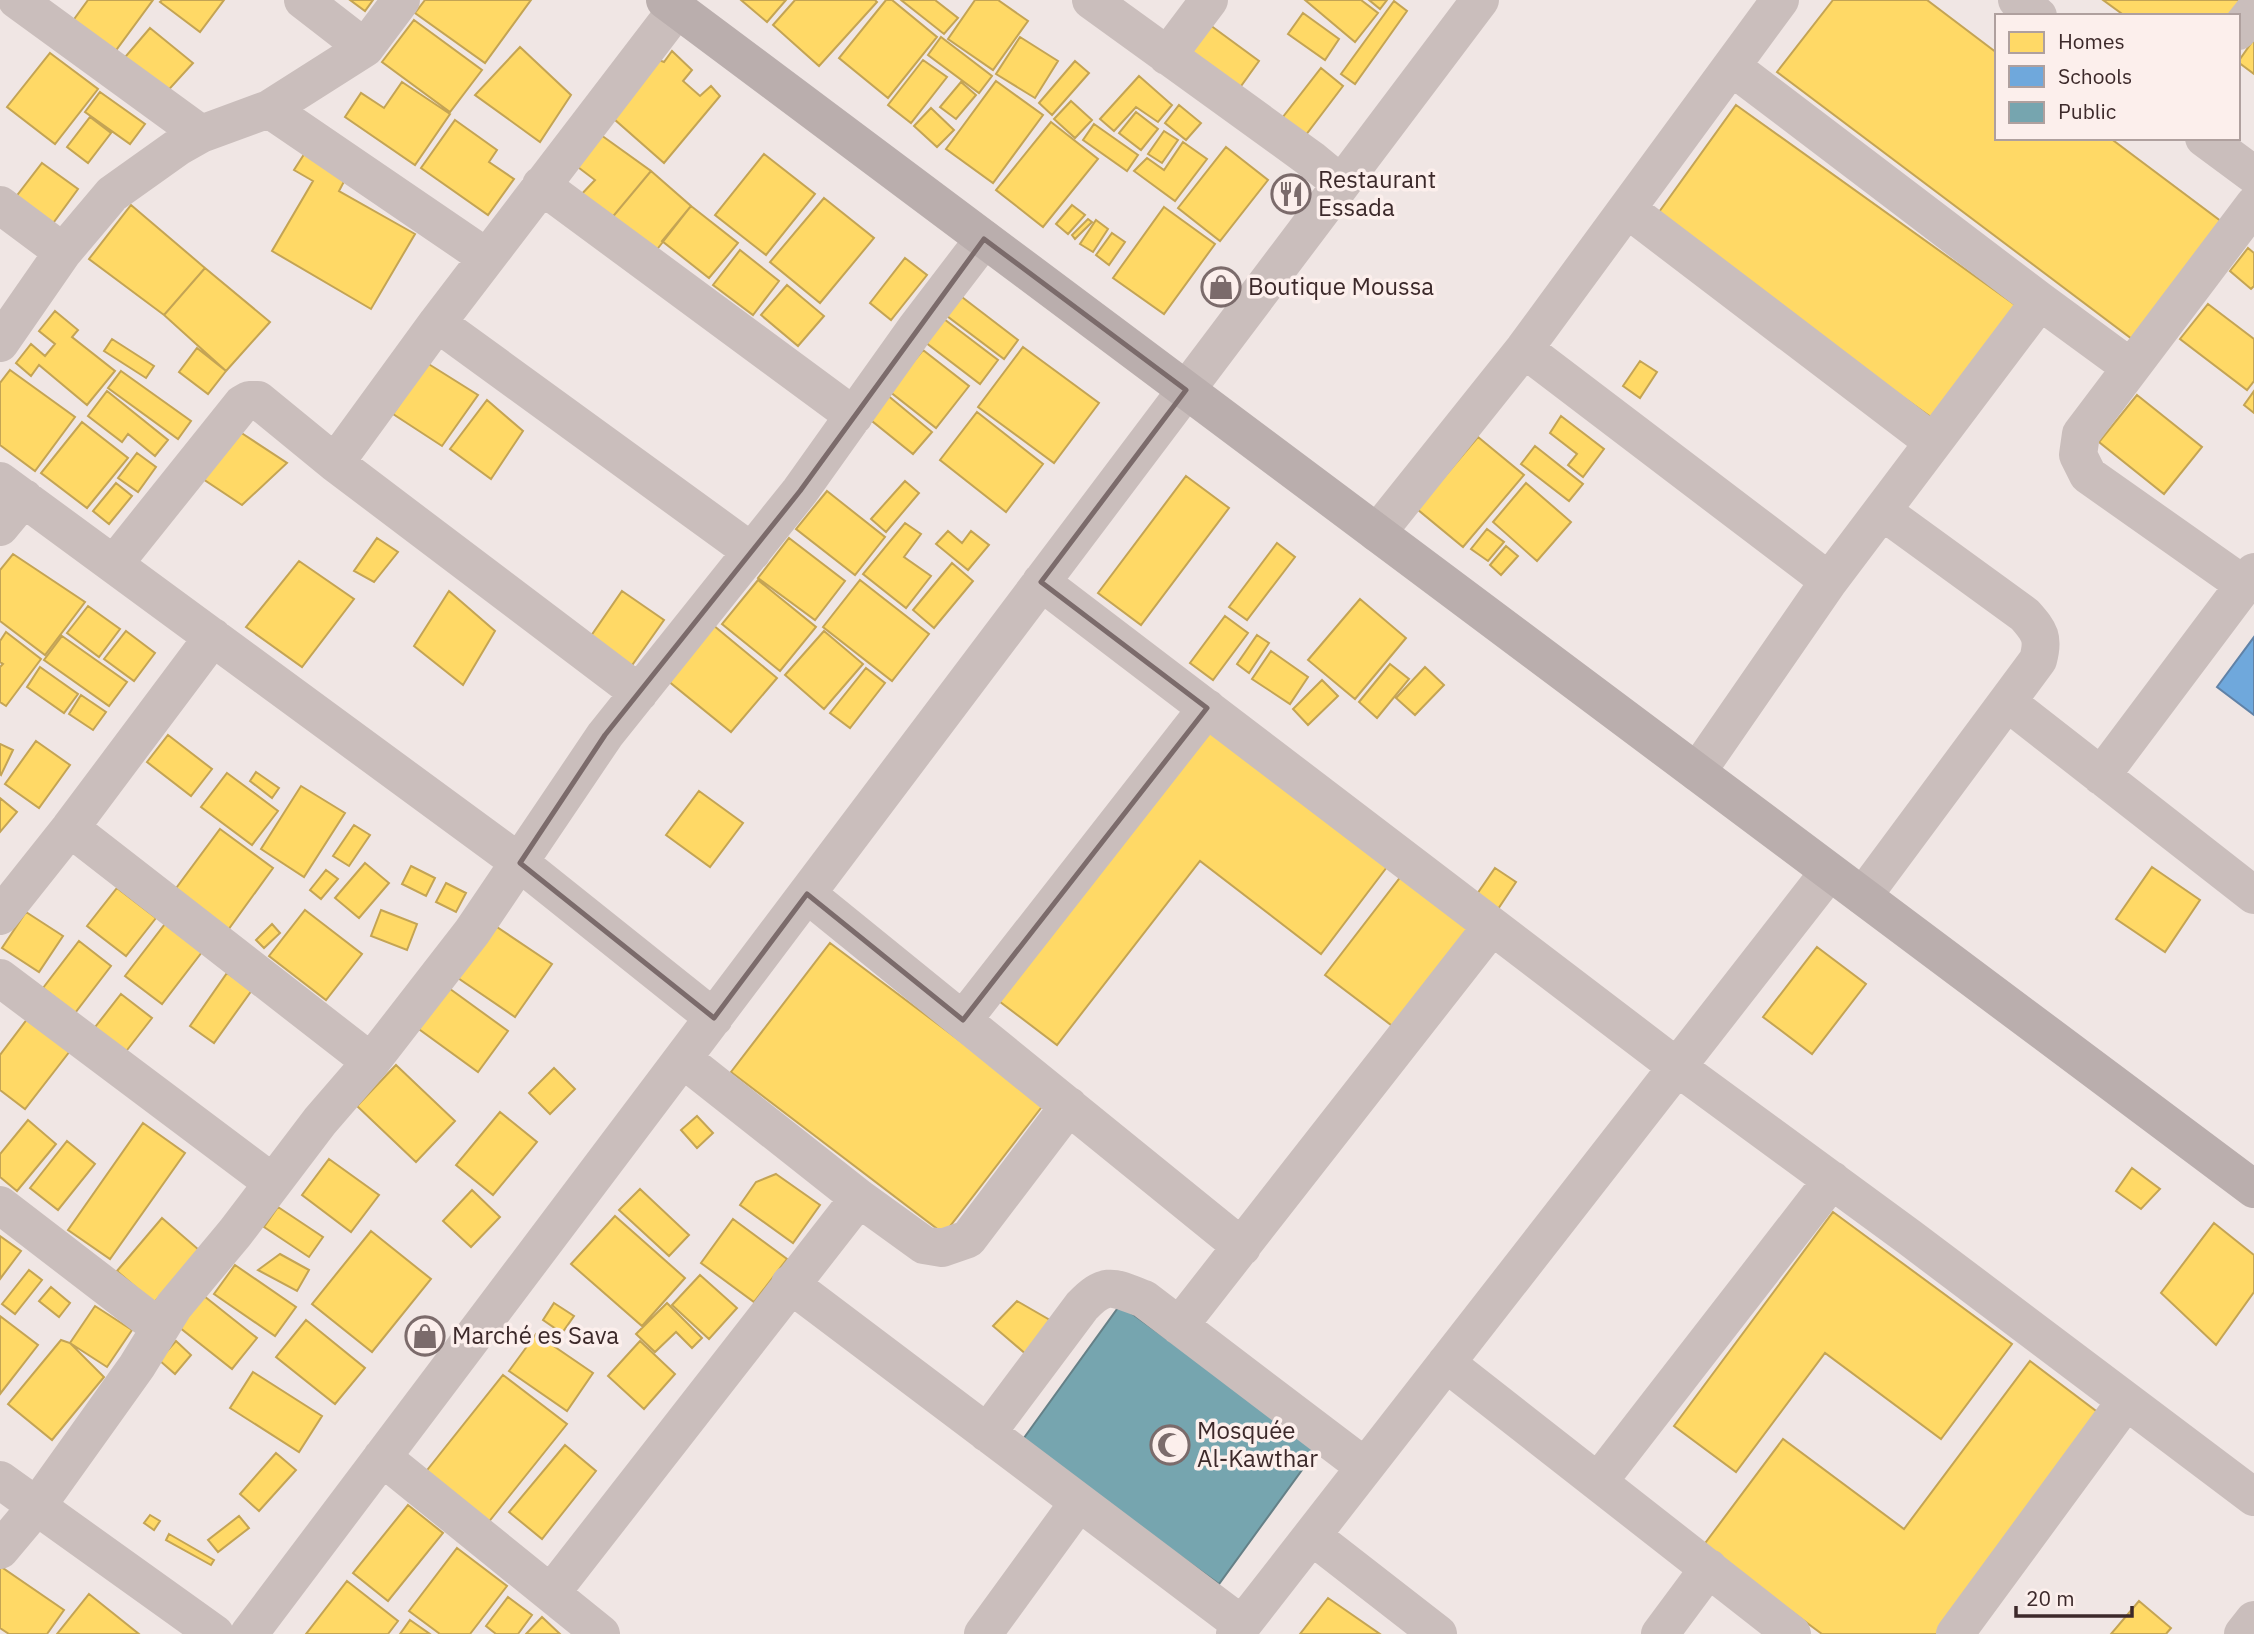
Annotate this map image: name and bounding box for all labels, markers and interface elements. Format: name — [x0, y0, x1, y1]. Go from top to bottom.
legend — [1995, 14, 2240, 140]
text: Homes — [2058, 27, 2125, 55]
text: Schools — [2058, 62, 2132, 90]
text: Public — [2058, 97, 2116, 125]
place label: Restaurant Essada — [1318, 163, 1436, 223]
restaurant icon: Restaurant Essada — [1270, 173, 1312, 215]
shop icon: Boutique Moussa — [1200, 266, 1242, 308]
place label: Boutique Moussa — [1248, 270, 1434, 302]
shop icon: Marché es Sava — [404, 1315, 446, 1357]
place label: Marché es Sava — [452, 1319, 619, 1351]
place label: Mosquée Al-Kawthar — [1197, 1414, 1318, 1474]
mosque icon: Mosquée Al-Kawthar — [1149, 1424, 1191, 1466]
scale bar — [2016, 1574, 2132, 1618]
text: 20 m — [2026, 1584, 2075, 1612]

